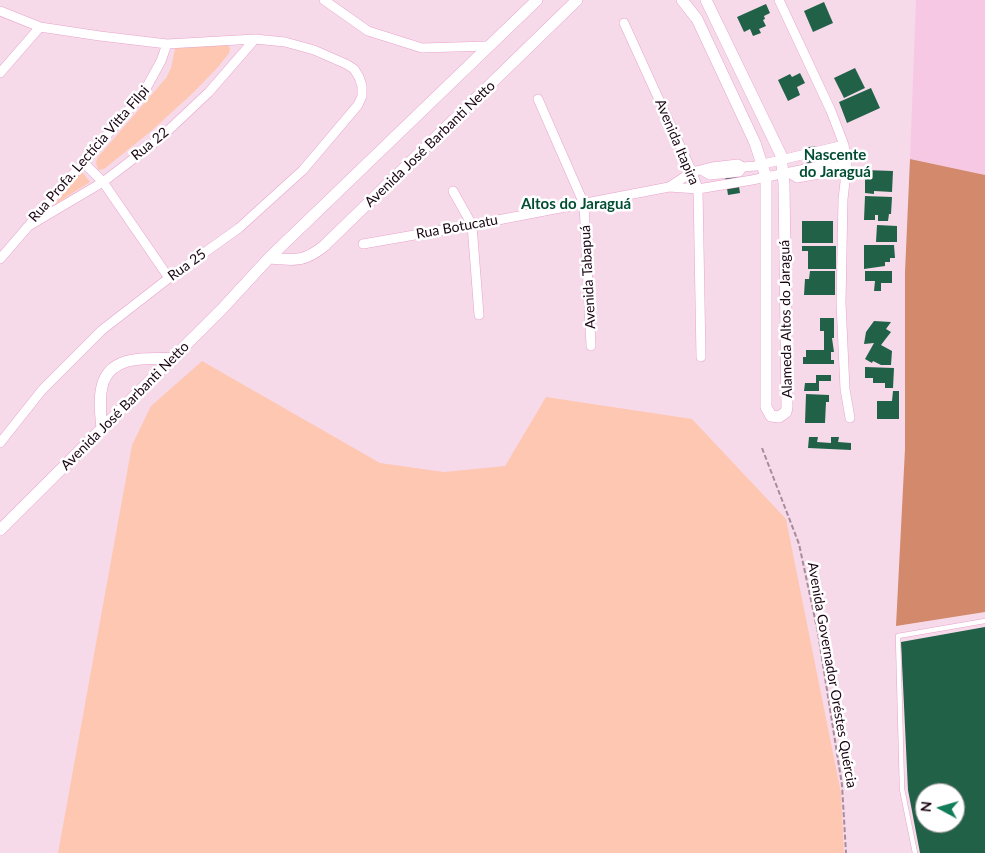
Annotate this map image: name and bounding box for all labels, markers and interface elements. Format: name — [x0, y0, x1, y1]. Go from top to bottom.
street label: Avenida José Barbanti Netto — [361, 77, 499, 211]
street label: Rua Profa. Lectícia Vitta Filpi — [25, 82, 153, 226]
street label: Avenida Itapira — [651, 96, 703, 188]
street label: Rua 22 — [128, 124, 172, 164]
district label: Nascente do Jaraguá — [799, 146, 871, 181]
district label: Altos do Jaraguá — [521, 195, 631, 213]
street label: Rua Botucatu — [415, 212, 499, 242]
street label: Avenida Tabapuá — [577, 225, 599, 329]
street label: Alameda Altos do Jaraguá — [776, 240, 796, 398]
street label: Rua 25 — [165, 246, 209, 284]
street label: Avenida José Barbanti Netto — [57, 338, 193, 474]
street label: Avenida Governador Oréstes Quércia — [804, 561, 860, 789]
north arrow — [915, 783, 965, 833]
text: N — [917, 800, 935, 813]

